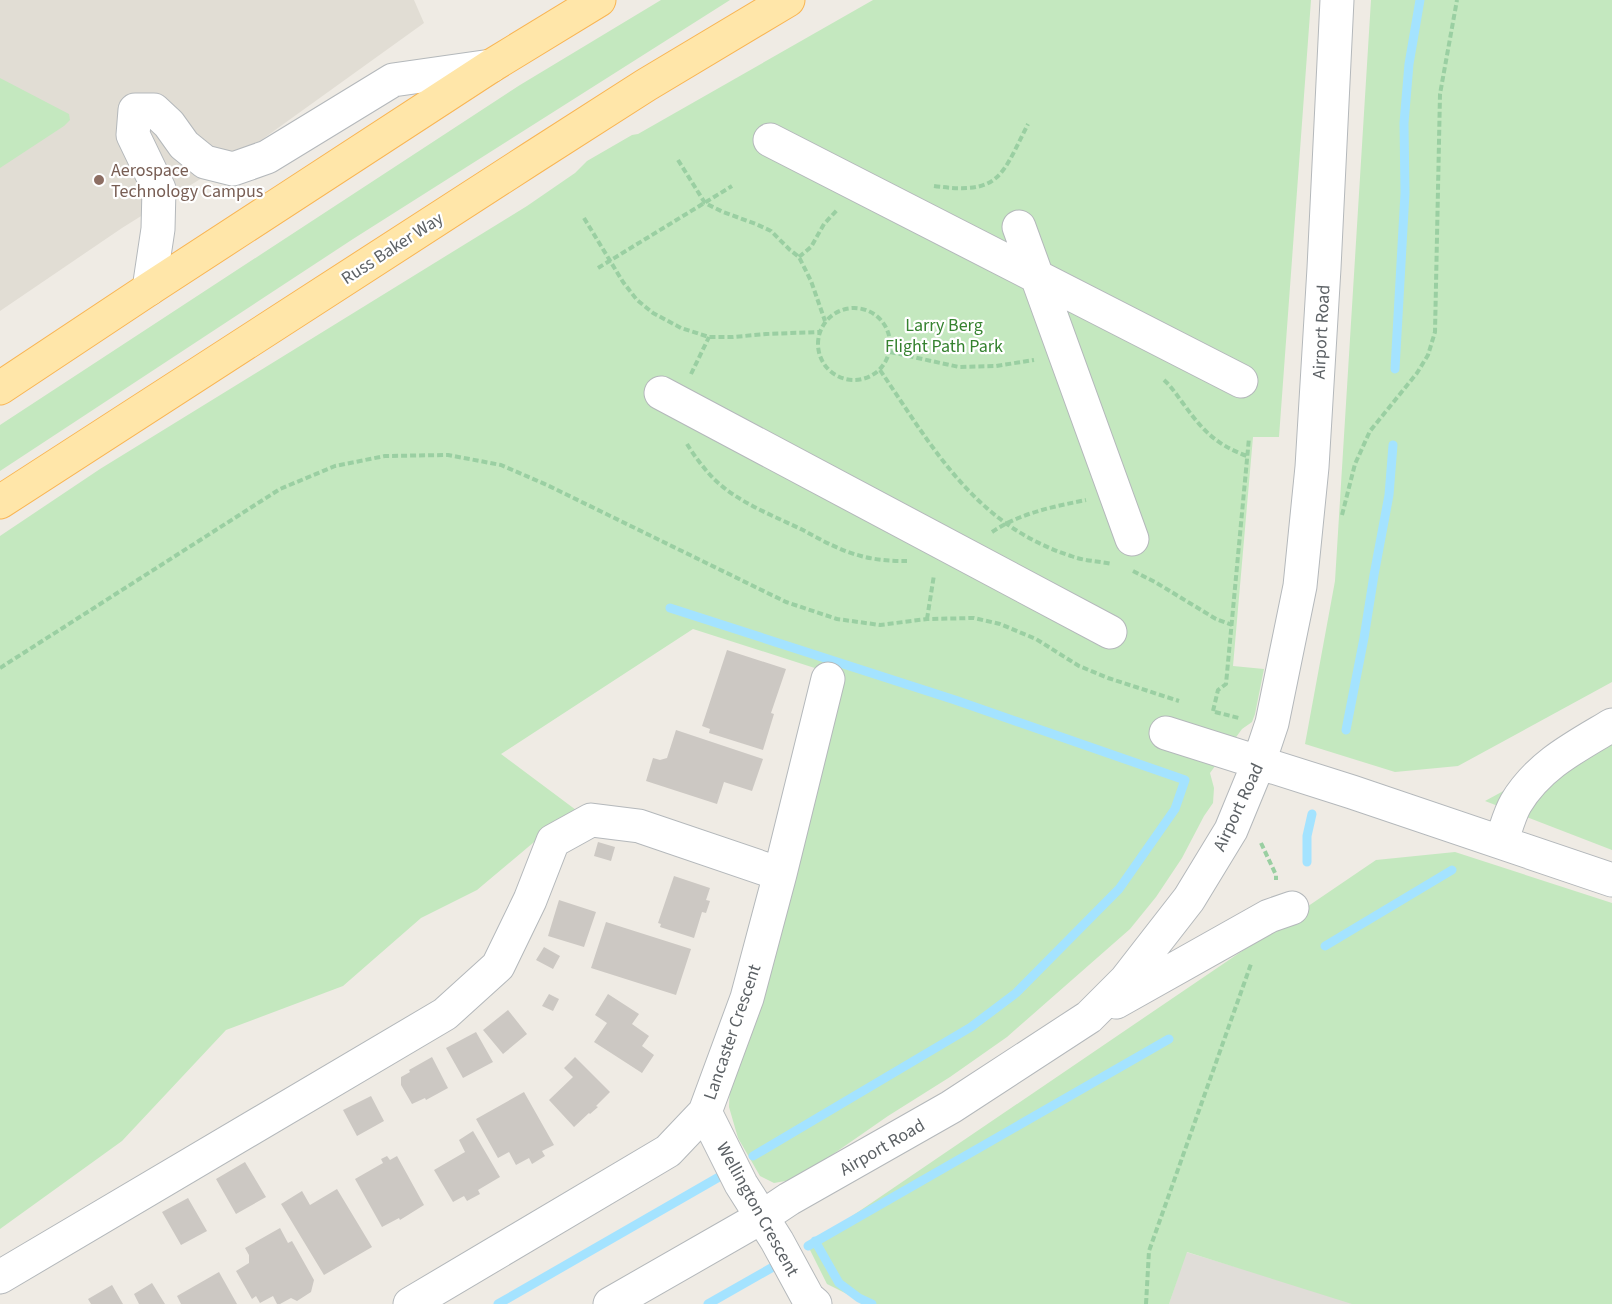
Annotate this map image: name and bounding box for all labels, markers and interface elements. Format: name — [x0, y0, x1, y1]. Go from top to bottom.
place label: Aerospace Technology Campus — [111, 158, 263, 204]
marker: Aerospace Technology Campus — [92, 173, 106, 187]
street label: Russ Baker Way — [336, 206, 449, 291]
street label: Airport Road — [1307, 284, 1336, 380]
park label: Larry Berg Flight Path Park — [885, 313, 1003, 359]
street label: Airport Road — [1207, 759, 1270, 855]
street label: Lancaster Crescent — [698, 961, 767, 1103]
street label: Airport Road — [835, 1113, 930, 1182]
street label: Wellington Crescent — [710, 1138, 805, 1281]

